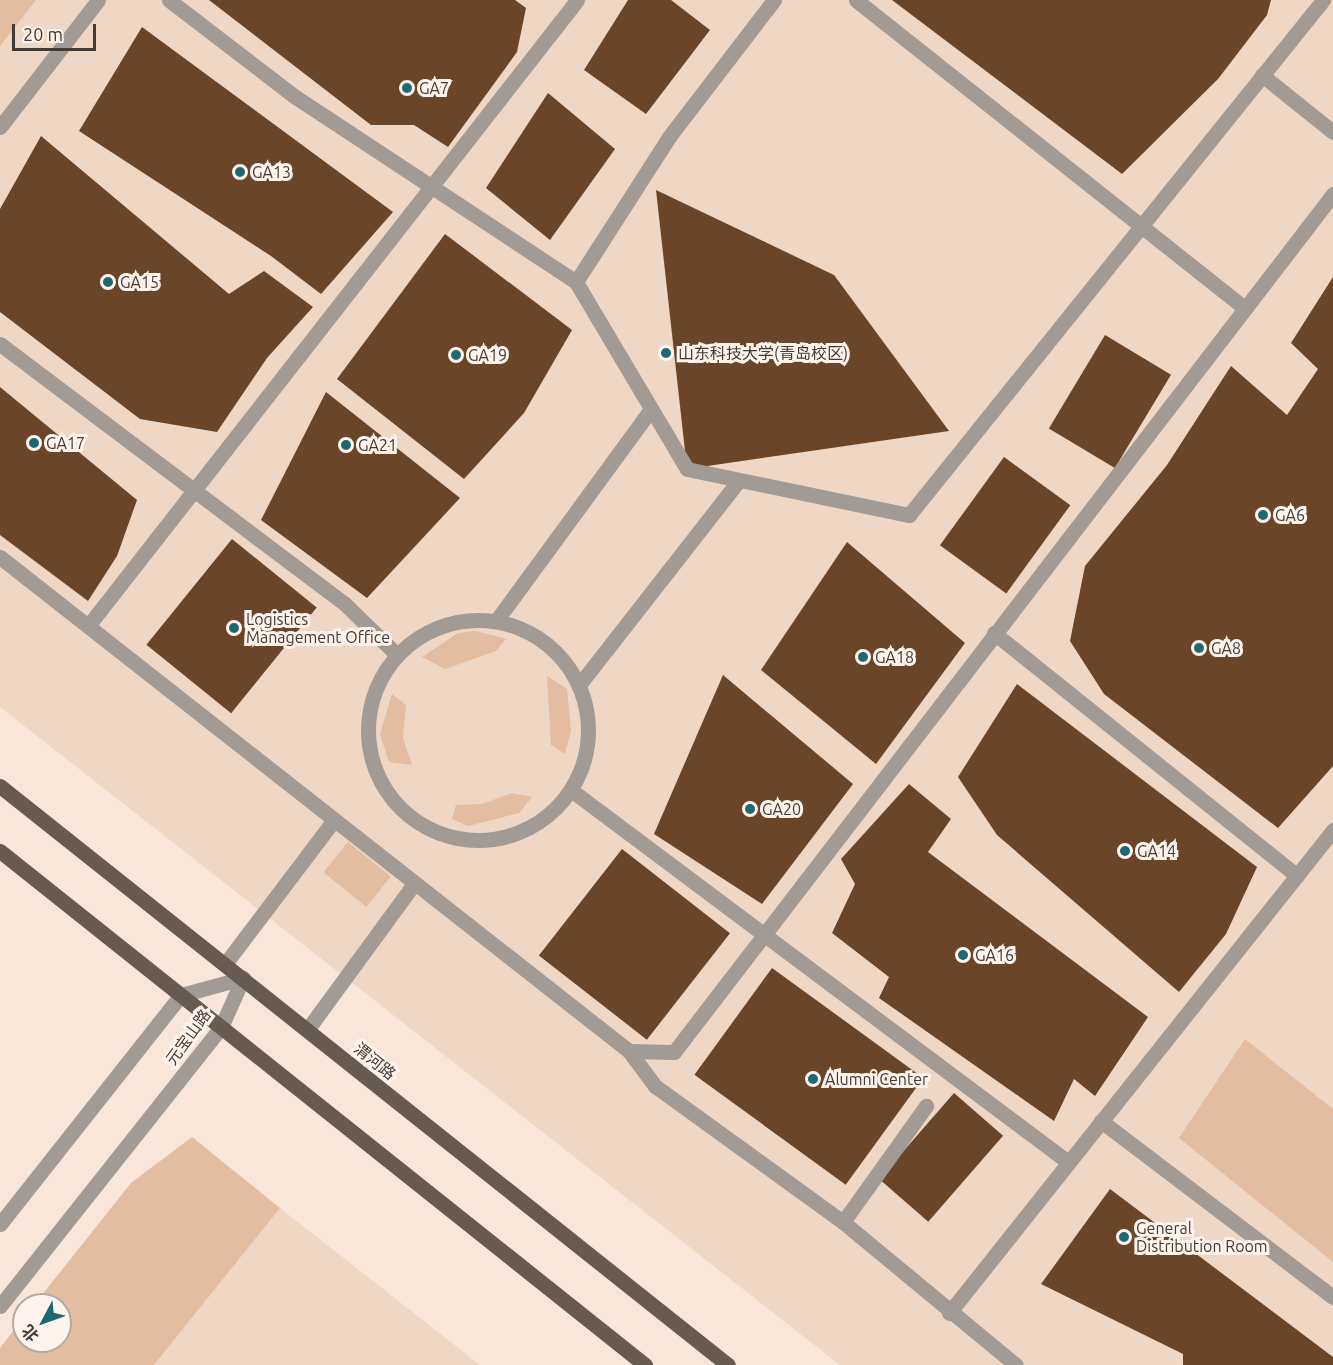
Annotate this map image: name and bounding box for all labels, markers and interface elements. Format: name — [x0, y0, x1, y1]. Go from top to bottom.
scale bar — [15, 12, 99, 50]
text: 20 m — [23, 24, 63, 44]
place label: GA7 — [419, 78, 449, 98]
marker: GA7 — [400, 81, 414, 95]
place label: GA13 — [252, 162, 291, 182]
marker: GA13 — [233, 165, 247, 179]
place label: GA15 — [120, 272, 159, 292]
marker: GA15 — [101, 275, 115, 289]
place label: 山东科技大学(青岛校区) — [678, 343, 848, 363]
place label: GA19 — [468, 345, 507, 365]
marker: 山东科技大学(青岛校区) — [659, 346, 673, 360]
marker: GA19 — [449, 348, 463, 362]
place label: GA17 — [46, 433, 85, 453]
place label: GA21 — [358, 435, 397, 455]
marker: GA17 — [27, 436, 41, 450]
marker: GA21 — [339, 438, 353, 452]
place label: GA6 — [1275, 505, 1305, 525]
marker: GA6 — [1256, 508, 1270, 522]
place label: Logistics Management Office — [246, 609, 390, 647]
marker: Logistics Management Office — [227, 621, 241, 635]
place label: GA8 — [1211, 638, 1241, 658]
marker: GA8 — [1192, 641, 1206, 655]
place label: GA18 — [875, 647, 914, 667]
marker: GA18 — [856, 650, 870, 664]
place label: GA20 — [762, 799, 801, 819]
marker: GA20 — [743, 802, 757, 816]
place label: GA14 — [1137, 841, 1176, 861]
marker: GA14 — [1118, 844, 1132, 858]
place label: GA16 — [975, 945, 1014, 965]
marker: GA16 — [956, 948, 970, 962]
street label: 元宝山路 — [161, 1005, 215, 1069]
street label: 渭河路 — [350, 1038, 400, 1084]
place label: Alumni Center — [825, 1069, 928, 1089]
marker: Alumni Center — [806, 1072, 820, 1086]
place label: General Distribution Room — [1136, 1218, 1268, 1256]
marker: General Distribution Room — [1117, 1230, 1131, 1244]
north arrow — [12, 1293, 72, 1353]
text: 北 — [18, 1322, 42, 1345]

